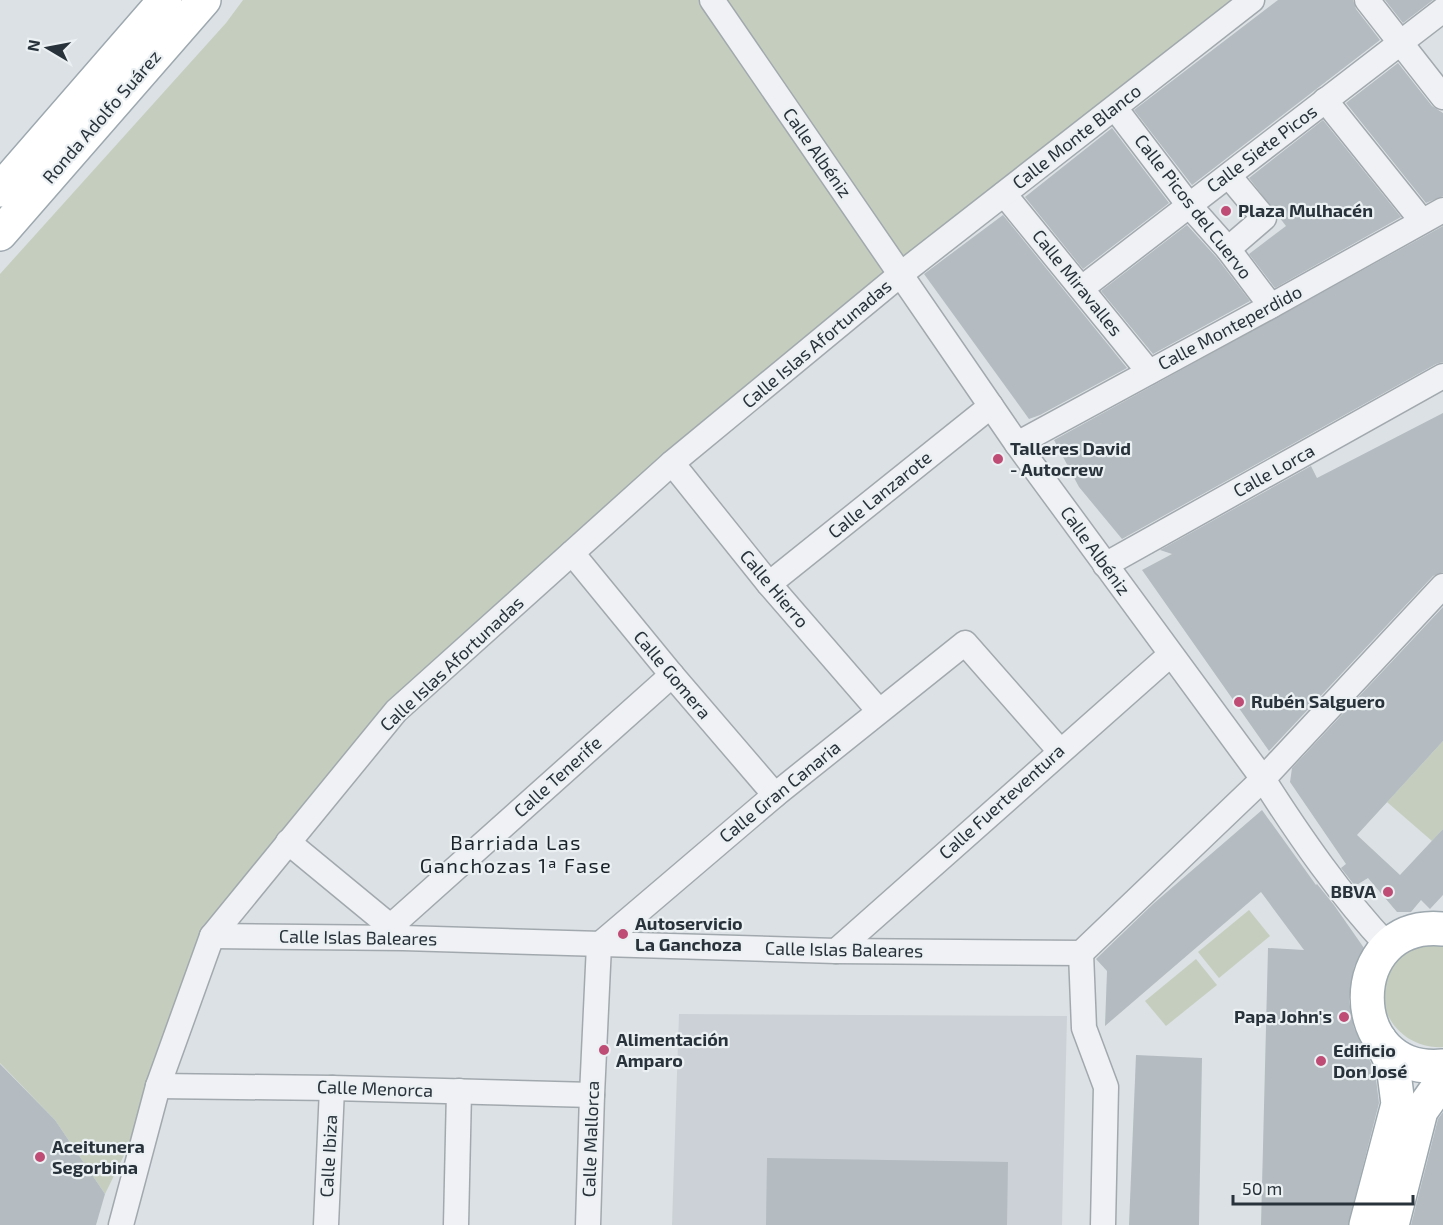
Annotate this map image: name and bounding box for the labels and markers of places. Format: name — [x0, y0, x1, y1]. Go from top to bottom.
place label: Plaza Mulhacén — [1238, 199, 1373, 221]
marker: Plaza Mulhacén — [1219, 204, 1233, 218]
place label: Talleres David - Autocrew — [1010, 437, 1131, 480]
marker: Talleres David - Autocrew — [991, 452, 1005, 466]
place label: Rubén Salguero — [1251, 690, 1385, 712]
marker: Rubén Salguero — [1232, 695, 1246, 709]
place label: BBVA — [1330, 880, 1376, 902]
marker: BBVA — [1381, 885, 1395, 899]
place label: Autoservicio La Ganchoza — [635, 912, 743, 955]
marker: Autoservicio La Ganchoza — [616, 927, 630, 941]
place label: Papa John's — [1234, 1005, 1332, 1027]
marker: Papa John's — [1337, 1010, 1351, 1024]
place label: Alimentación Amparo — [616, 1028, 729, 1071]
place label: Edificio Don José — [1333, 1039, 1407, 1082]
marker: Alimentación Amparo — [597, 1043, 611, 1057]
marker: Edificio Don José — [1314, 1054, 1328, 1068]
place label: Aceitunera Segorbina — [52, 1135, 145, 1178]
marker: Aceitunera Segorbina — [33, 1150, 47, 1164]

